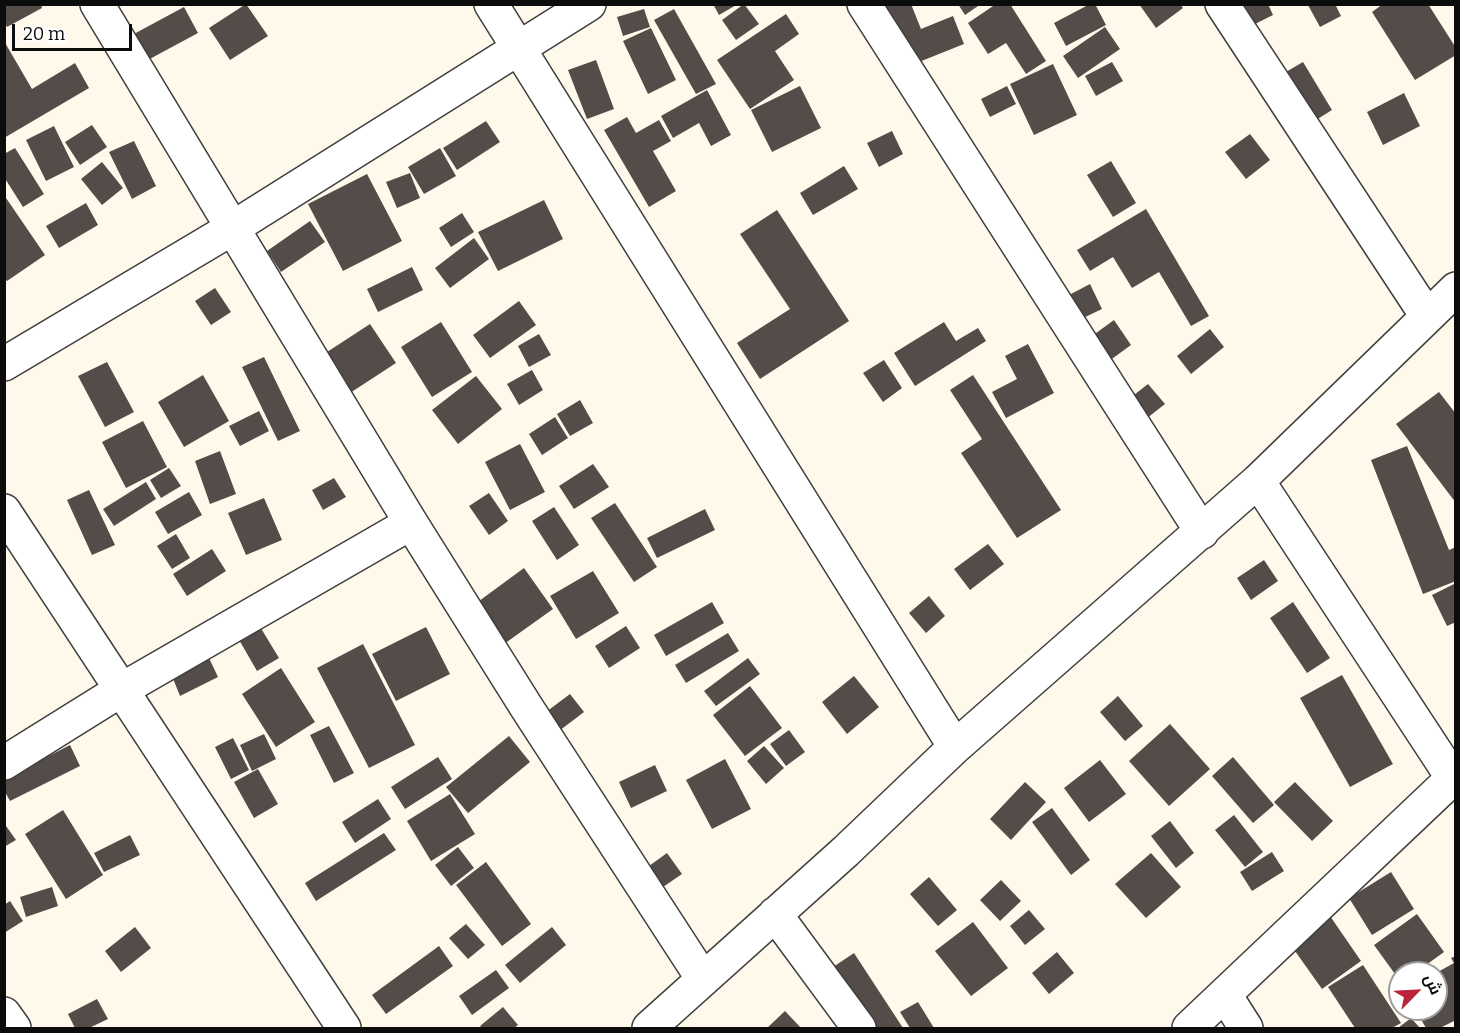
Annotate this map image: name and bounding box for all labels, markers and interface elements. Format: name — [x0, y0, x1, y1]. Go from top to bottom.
scale bar — [15, 12, 135, 50]
text: 20 m — [23, 23, 65, 45]
north arrow — [1388, 961, 1448, 1021]
text: ش — [1420, 971, 1446, 998]

